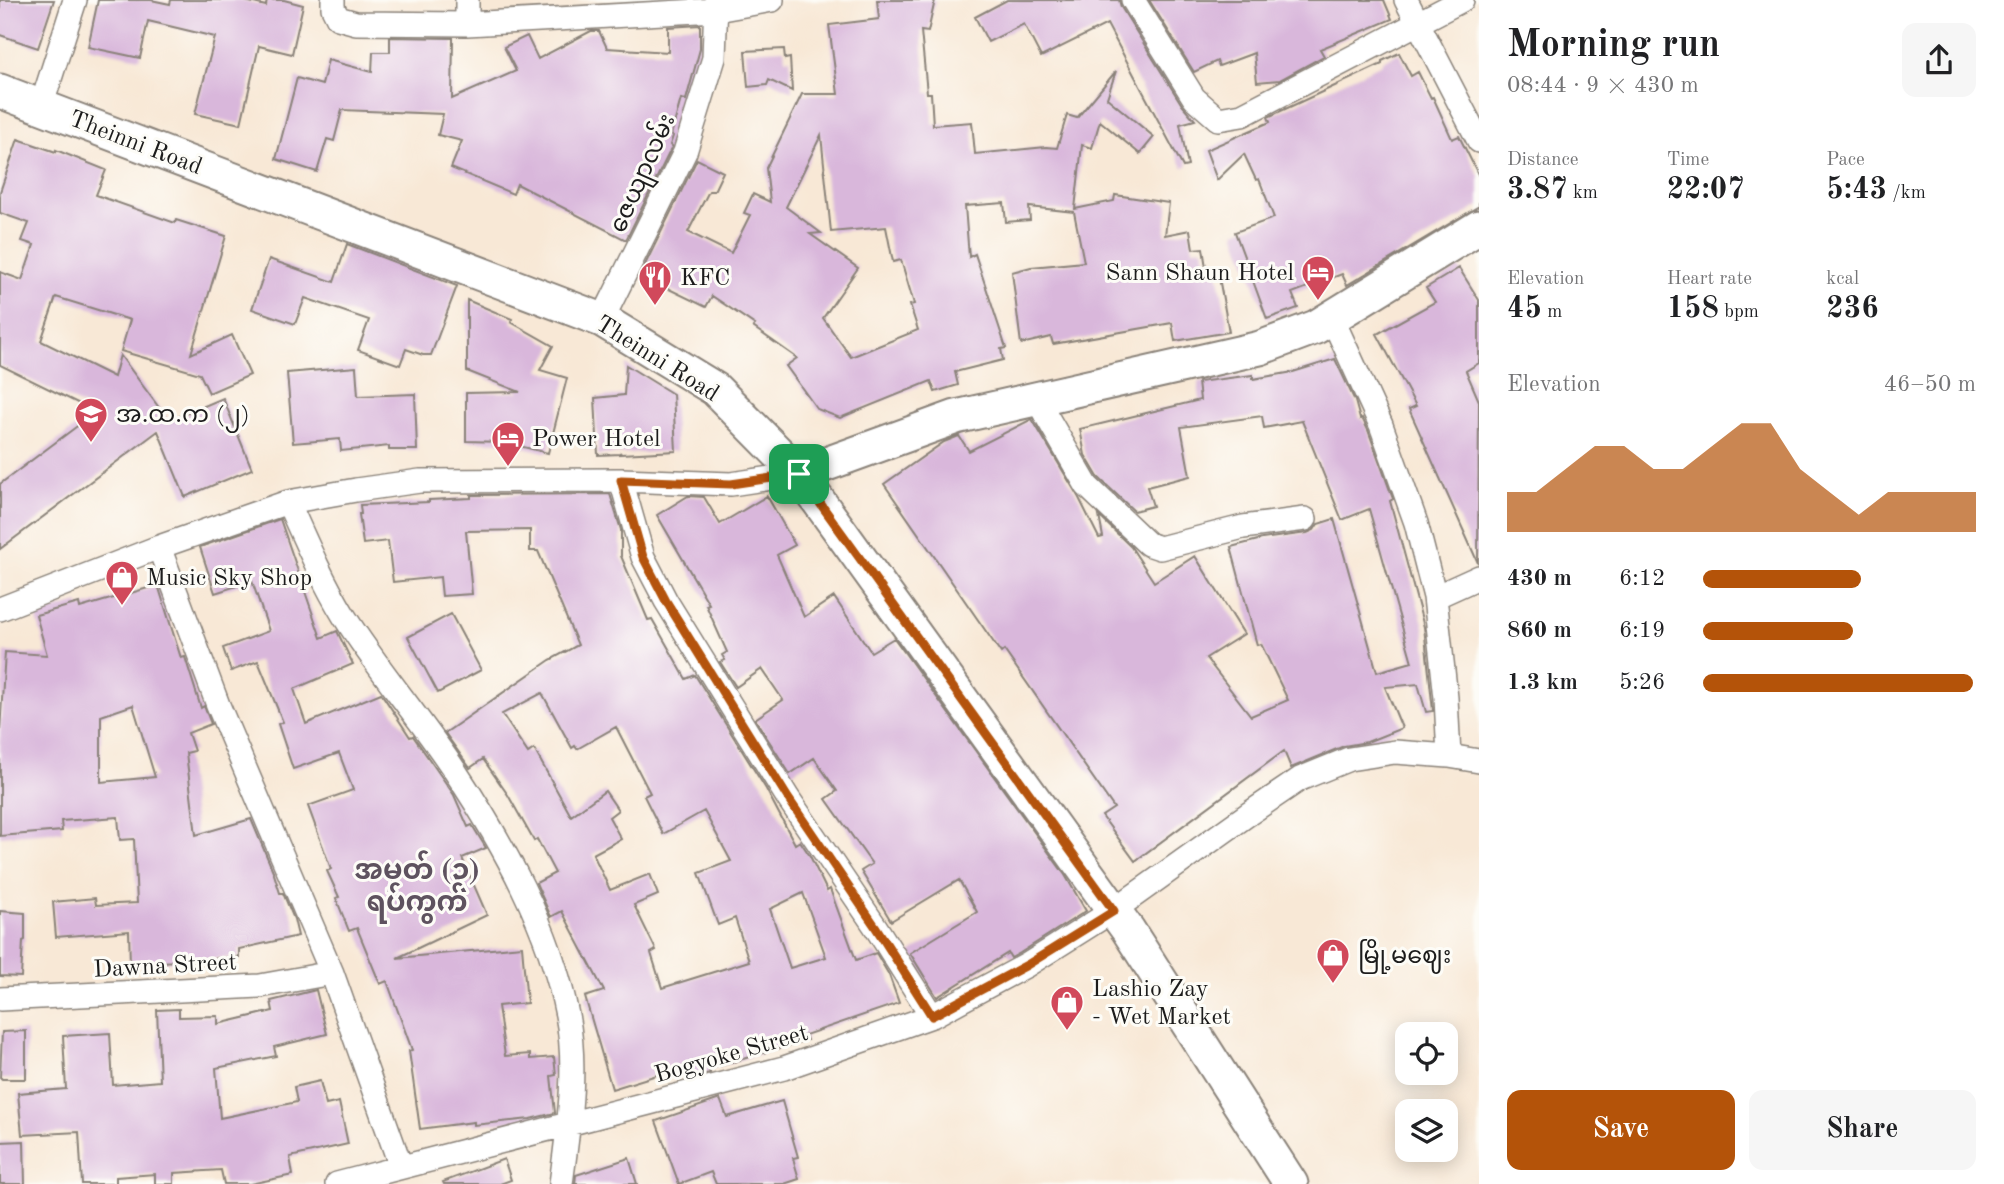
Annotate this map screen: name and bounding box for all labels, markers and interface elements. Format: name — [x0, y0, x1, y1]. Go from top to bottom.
button: share — [1902, 23, 1976, 97]
text: Morning run — [1507, 27, 1720, 65]
text: 08:44 · 9 × 430 m — [1507, 74, 1699, 97]
street label: Theinni Road — [65, 108, 205, 180]
street label: ဇေယျာလမ်း — [602, 109, 685, 239]
text: Distance — [1507, 151, 1579, 170]
text: Time — [1667, 151, 1709, 170]
text: Pace — [1826, 151, 1865, 170]
text: 3.87 — [1507, 175, 1568, 205]
text: 22:07 — [1667, 175, 1745, 205]
text: 5:43 — [1826, 175, 1887, 205]
text: km — [1568, 184, 1598, 203]
text: /km — [1887, 184, 1926, 203]
hotel icon: Sann Shaun Hotel — [1299, 253, 1337, 302]
restaurant icon: KFC — [636, 258, 674, 307]
place label: Sann Shaun Hotel — [1106, 262, 1294, 286]
place label: KFC — [680, 267, 730, 291]
text: Elevation — [1507, 270, 1584, 289]
text: Heart rate — [1667, 270, 1752, 289]
text: kcal — [1826, 270, 1859, 289]
text: 45 — [1507, 294, 1542, 324]
text: 158 — [1667, 294, 1719, 324]
text: 236 — [1826, 294, 1879, 324]
text: m — [1542, 303, 1562, 322]
text: bpm — [1719, 303, 1759, 322]
street label: Theinni Road — [591, 312, 723, 407]
text: Elevation — [1507, 373, 1601, 396]
text: 46–50 m — [1884, 373, 1976, 396]
school or university icon: အ.ထ.က (၂) — [72, 395, 110, 444]
place label: အ.ထ.က (၂) — [116, 404, 250, 433]
hotel icon: Power Hotel — [489, 419, 527, 468]
place label: Power Hotel — [532, 428, 660, 452]
pin — [769, 444, 829, 504]
icon: arrive — [780, 455, 818, 493]
shop icon: Music Sky Shop — [103, 558, 141, 607]
place label: Music Sky Shop — [146, 567, 312, 591]
text: 430 m — [1507, 567, 1572, 590]
text: 6:12 — [1619, 567, 1665, 590]
text: 860 m — [1507, 619, 1572, 642]
text: 6:19 — [1619, 619, 1665, 642]
text: 1.3 km — [1507, 671, 1578, 694]
text: 5:26 — [1619, 671, 1665, 694]
district label: အမှတ် (၃) ရပ်ကွက် — [354, 850, 480, 924]
shop icon: မြို့မဈေး — [1314, 936, 1352, 985]
place label: မြို့မဈေး — [1358, 939, 1451, 974]
street label: Dawna Street — [93, 951, 238, 983]
place label: Lashio Zay - Wet Market — [1092, 978, 1231, 1030]
shop icon: Lashio Zay - Wet Market — [1048, 983, 1086, 1032]
street label: Bogyoke Street — [652, 1022, 811, 1088]
map controls — [1395, 1022, 1458, 1162]
button: locate — [1395, 1022, 1458, 1085]
button: Save — [1507, 1090, 1735, 1170]
button: Share — [1749, 1090, 1976, 1170]
button: layers — [1395, 1099, 1458, 1162]

